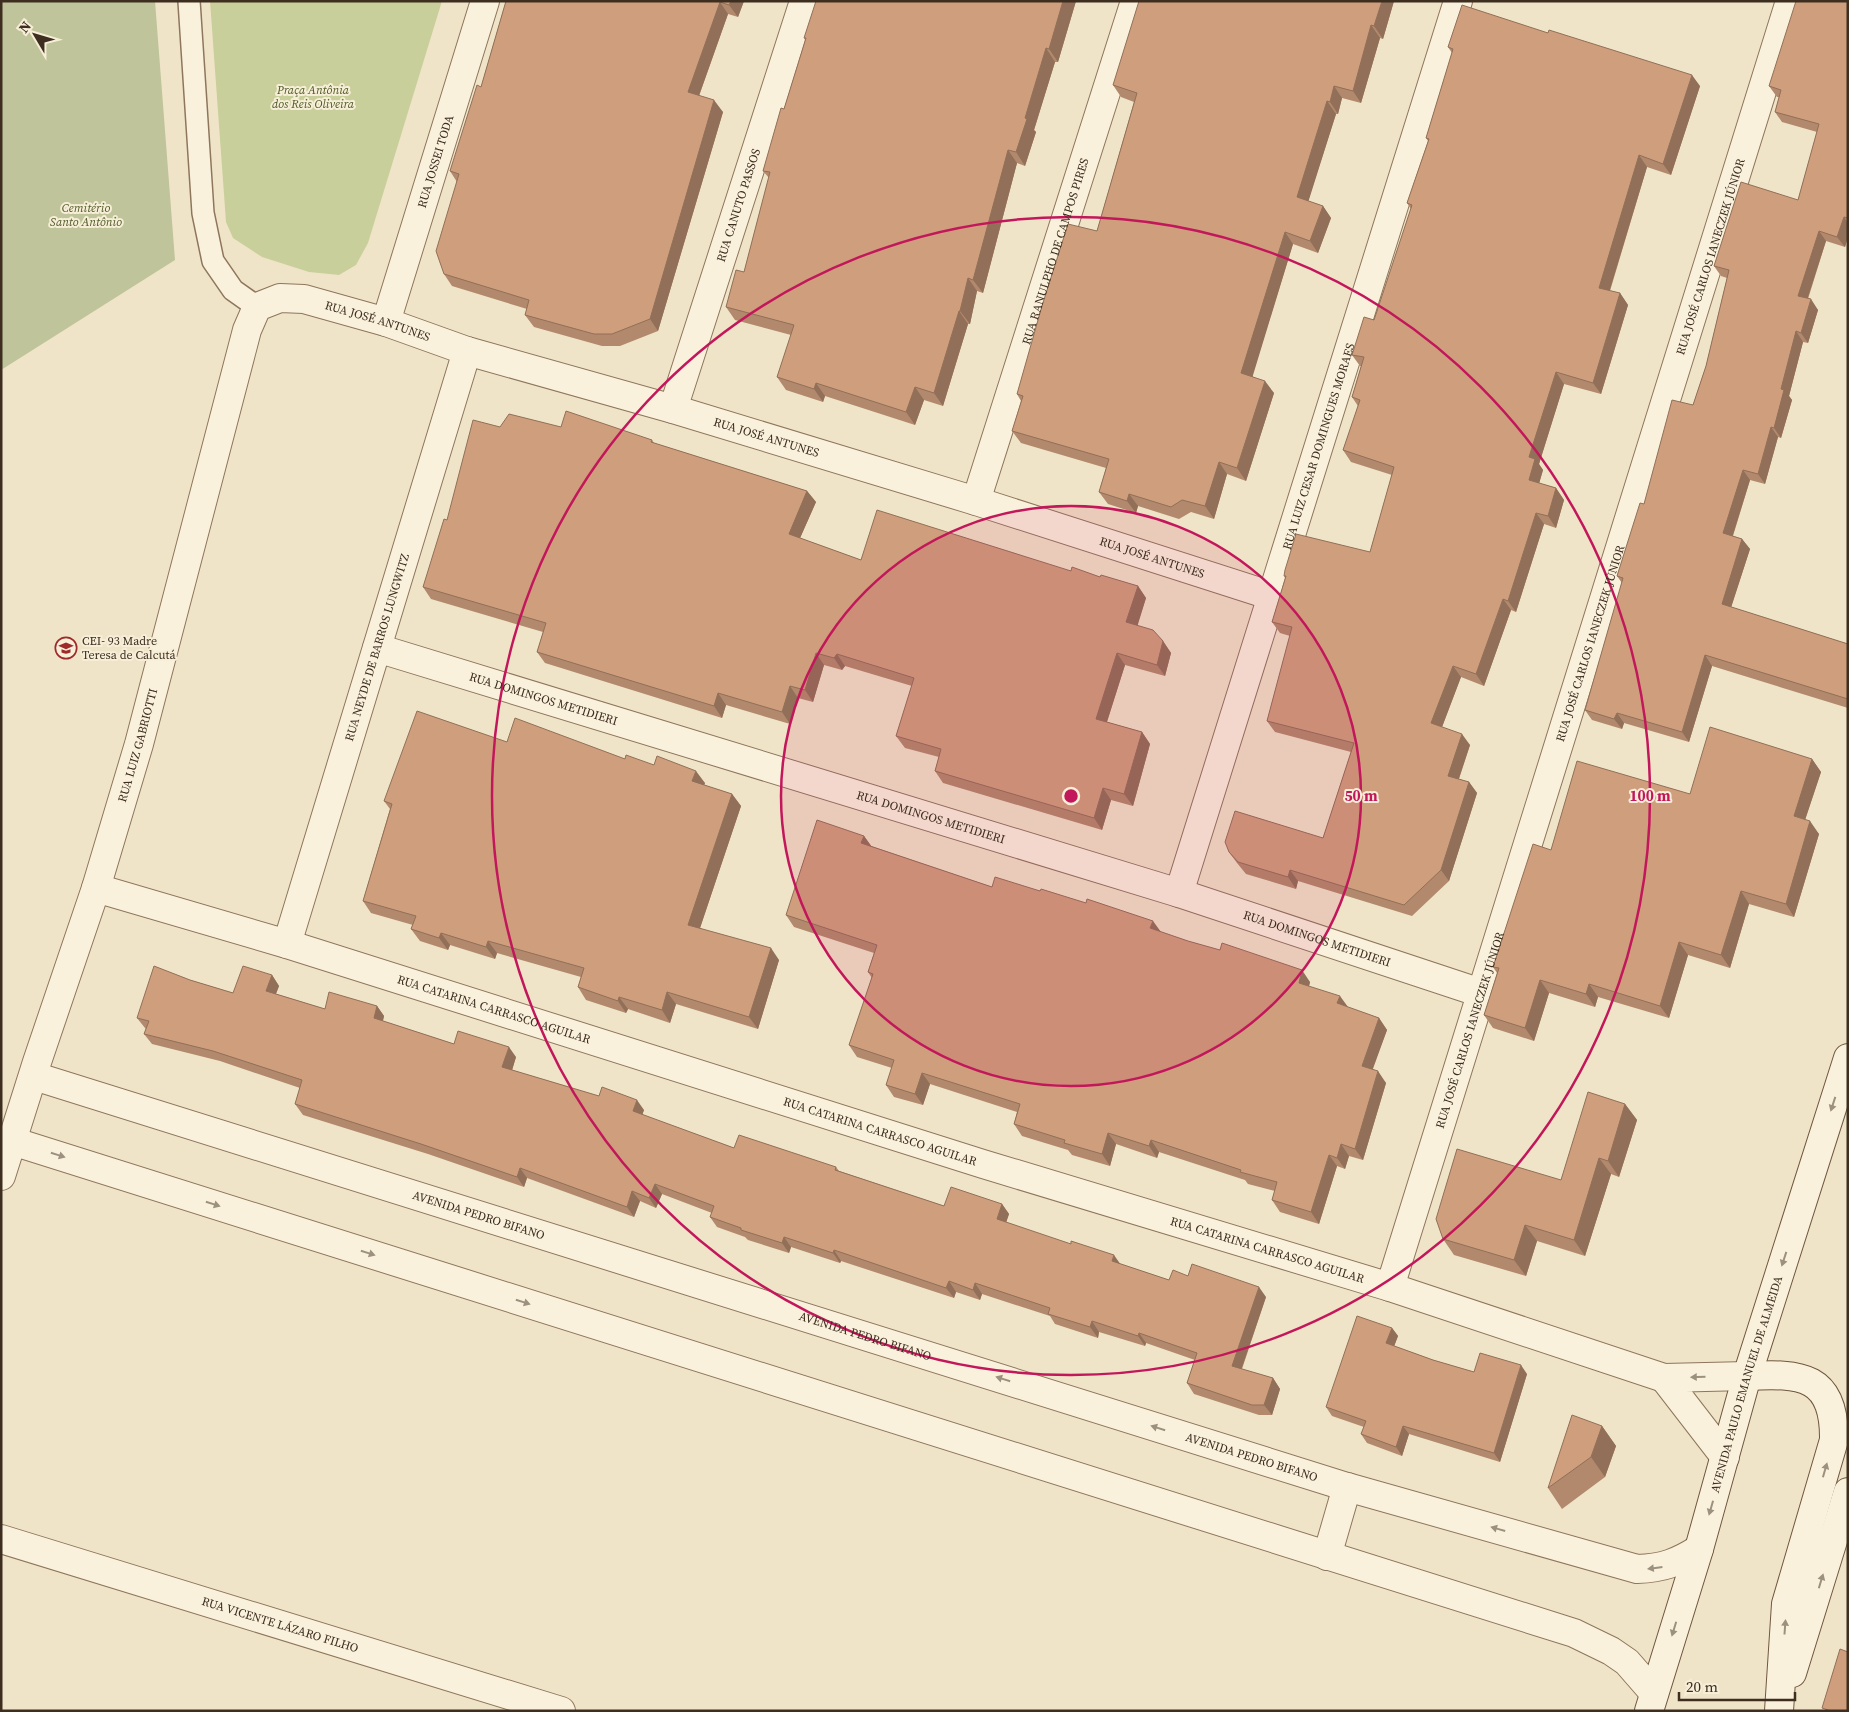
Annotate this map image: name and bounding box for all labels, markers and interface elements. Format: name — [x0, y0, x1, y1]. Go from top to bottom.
north arrow — [10, 10, 60, 60]
text: N — [14, 17, 36, 37]
park label: Praça Antônia dos Reis Oliveira — [272, 82, 355, 112]
street label: RUA JOSSEI TODA — [414, 113, 457, 210]
street label: RUA CANUTO PASSOS — [713, 146, 764, 264]
street label: RUA RANULPHO DE CAMPOS PIRES — [1018, 156, 1093, 347]
street label: RUA JOSÉ CARLOS IANECZEK JÚNIOR — [1672, 156, 1749, 357]
park label: Cemitério Santo Antônio — [50, 200, 122, 230]
street label: RUA JOSÉ ANTUNES — [323, 297, 432, 345]
street label: RUA LUIZ CESAR DOMINGUES MORAES — [1279, 341, 1359, 552]
street label: RUA JOSÉ ANTUNES — [712, 414, 821, 461]
street label: RUA JOSÉ ANTUNES — [1098, 533, 1207, 582]
street label: RUA JOSÉ CARLOS IANECZEK JÚNIOR — [1552, 543, 1628, 744]
street label: RUA NEYDE DE BARROS LUNGWITZ — [341, 551, 413, 743]
place label: CEI- 93 Madre Teresa de Calcutá — [82, 633, 176, 663]
school or university icon: CEI- 93 Madre Teresa de Calcutá — [54, 636, 78, 660]
street label: RUA DOMINGOS METIDIERI — [467, 669, 620, 729]
street label: RUA LUIZ GABRIOTTI — [114, 687, 161, 804]
text: 50 m — [1344, 785, 1378, 806]
text: 100 m — [1629, 785, 1671, 806]
street label: RUA DOMINGOS METIDIERI — [855, 787, 1007, 847]
centre of rings — [1062, 787, 1080, 805]
street label: RUA DOMINGOS METIDIERI — [1241, 907, 1393, 971]
street label: RUA JOSÉ CARLOS IANECZEK JÚNIOR — [1432, 930, 1508, 1130]
street label: RUA CATARINA CARRASCO AGUILAR — [395, 971, 593, 1048]
street label: RUA CATARINA CARRASCO AGUILAR — [781, 1093, 979, 1170]
one-way arrow — [1829, 1097, 1836, 1112]
one-way arrow — [51, 1152, 66, 1160]
street label: AVENIDA PEDRO BIFANO — [411, 1187, 547, 1243]
one-way arrow — [206, 1201, 221, 1209]
street label: RUA CATARINA CARRASCO AGUILAR — [1168, 1213, 1366, 1287]
one-way arrow — [361, 1250, 376, 1258]
one-way arrow — [1779, 1252, 1787, 1267]
street label: AVENIDA PAULO EMANUEL DE ALMEIDA — [1707, 1274, 1786, 1495]
one-way arrow — [516, 1299, 531, 1307]
street label: AVENIDA PEDRO BIFANO — [797, 1308, 933, 1364]
one-way arrow — [1690, 1374, 1706, 1382]
one-way arrow — [995, 1375, 1010, 1382]
one-way arrow — [1150, 1423, 1165, 1431]
street label: AVENIDA PEDRO BIFANO — [1184, 1429, 1320, 1485]
one-way arrow — [1821, 1463, 1829, 1478]
one-way arrow — [1706, 1500, 1714, 1515]
one-way arrow — [1490, 1525, 1505, 1533]
one-way arrow — [1646, 1564, 1662, 1572]
one-way arrow — [1817, 1573, 1825, 1588]
street label: RUA VICENTE LÁZARO FILHO — [200, 1593, 360, 1656]
one-way arrow — [1781, 1619, 1789, 1635]
one-way arrow — [1669, 1622, 1677, 1637]
scale bar — [1679, 1670, 1795, 1702]
text: 20 m — [1686, 1676, 1718, 1697]

